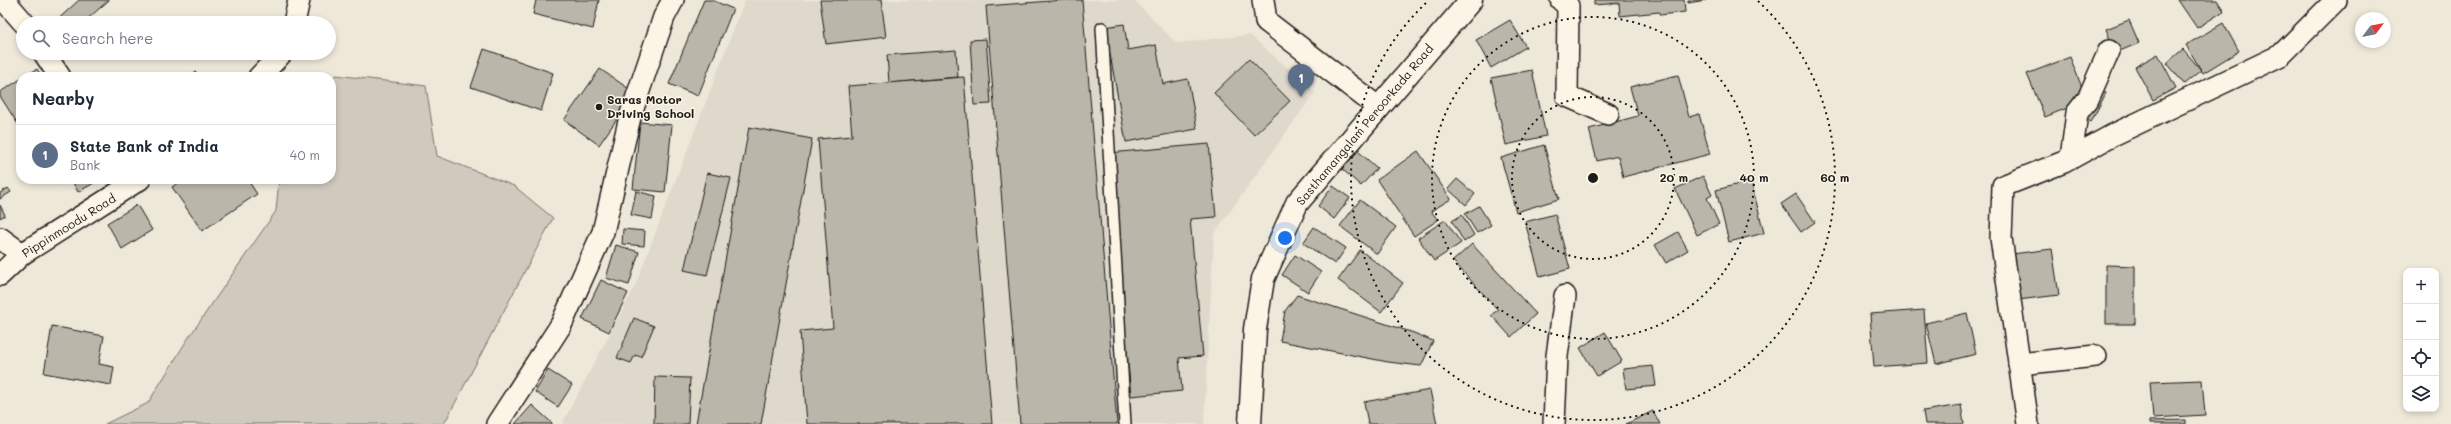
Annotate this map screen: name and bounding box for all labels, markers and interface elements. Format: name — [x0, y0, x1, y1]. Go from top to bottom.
north arrow — [2355, 12, 2391, 48]
search box — [16, 16, 336, 60]
icon: search — [30, 27, 52, 49]
text: Search here — [62, 28, 153, 48]
street label: Sasthamangalam Peroorkada Road — [1292, 40, 1437, 208]
pin: 1 — [1288, 64, 1314, 97]
text: Nearby — [32, 87, 94, 109]
place label: Saras Motor Driving School — [607, 91, 694, 121]
marker: Saras Motor Driving School — [594, 102, 604, 112]
text: State Bank of India — [70, 136, 219, 156]
text: 1 — [42, 146, 48, 163]
text: 40 m — [290, 146, 320, 163]
text: Bank — [70, 156, 100, 173]
text: 20 m — [1660, 169, 1688, 185]
text: 40 m — [1739, 169, 1769, 185]
text: 60 m — [1821, 169, 1849, 185]
centre of rings — [1586, 171, 1600, 185]
street label: Pippinmoodu Road — [19, 190, 119, 261]
your location — [1275, 228, 1295, 248]
map controls — [2403, 268, 2439, 412]
button: + — [2403, 268, 2439, 304]
button: − — [2403, 304, 2439, 340]
button: locate — [2403, 340, 2439, 376]
button: layers — [2403, 376, 2439, 412]

